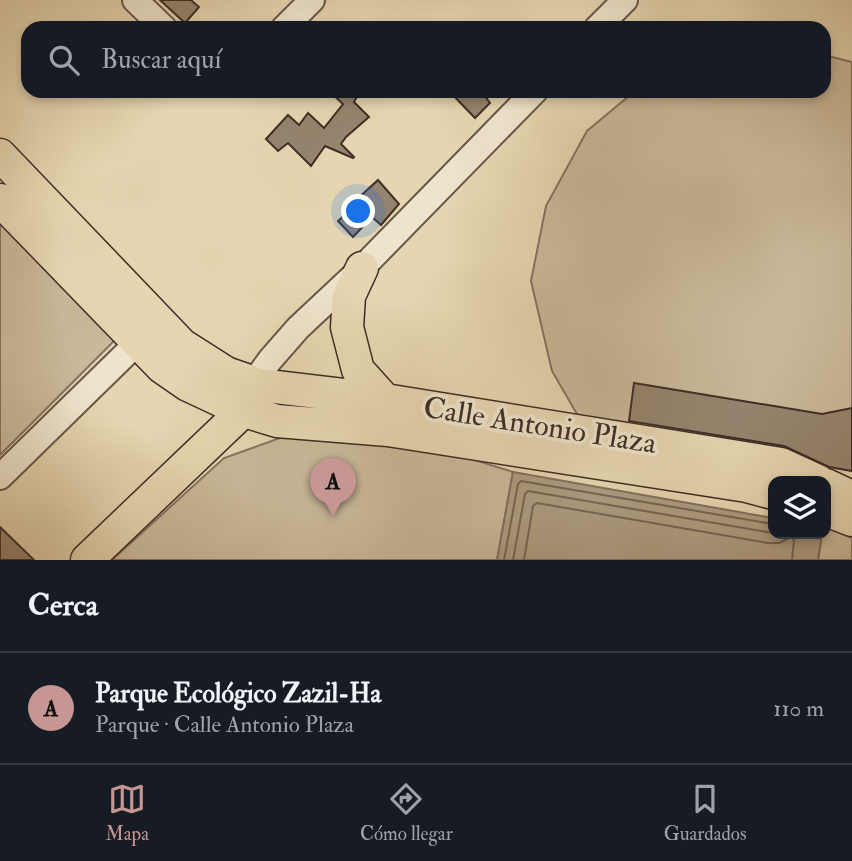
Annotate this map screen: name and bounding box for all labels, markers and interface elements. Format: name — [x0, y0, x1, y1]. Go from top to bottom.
search box — [21, 21, 831, 98]
icon: search — [45, 41, 83, 79]
text: Buscar aquí — [101, 44, 221, 76]
your location — [341, 194, 375, 228]
street label: Calle Antonio Plaza — [421, 389, 660, 462]
pin: A — [310, 458, 356, 516]
map controls — [768, 476, 831, 539]
button: layers — [768, 476, 831, 539]
text: Cerca — [28, 587, 98, 624]
text: Parque Ecológico Zazil-Ha — [95, 678, 381, 710]
text: A — [44, 694, 58, 723]
text: 110 m — [773, 694, 824, 723]
text: Parque · Calle Antonio Plaza — [95, 710, 354, 739]
tab: Mapa — [106, 780, 149, 846]
tab: Cómo llegar — [360, 780, 453, 846]
tab: Guardados — [664, 780, 747, 846]

